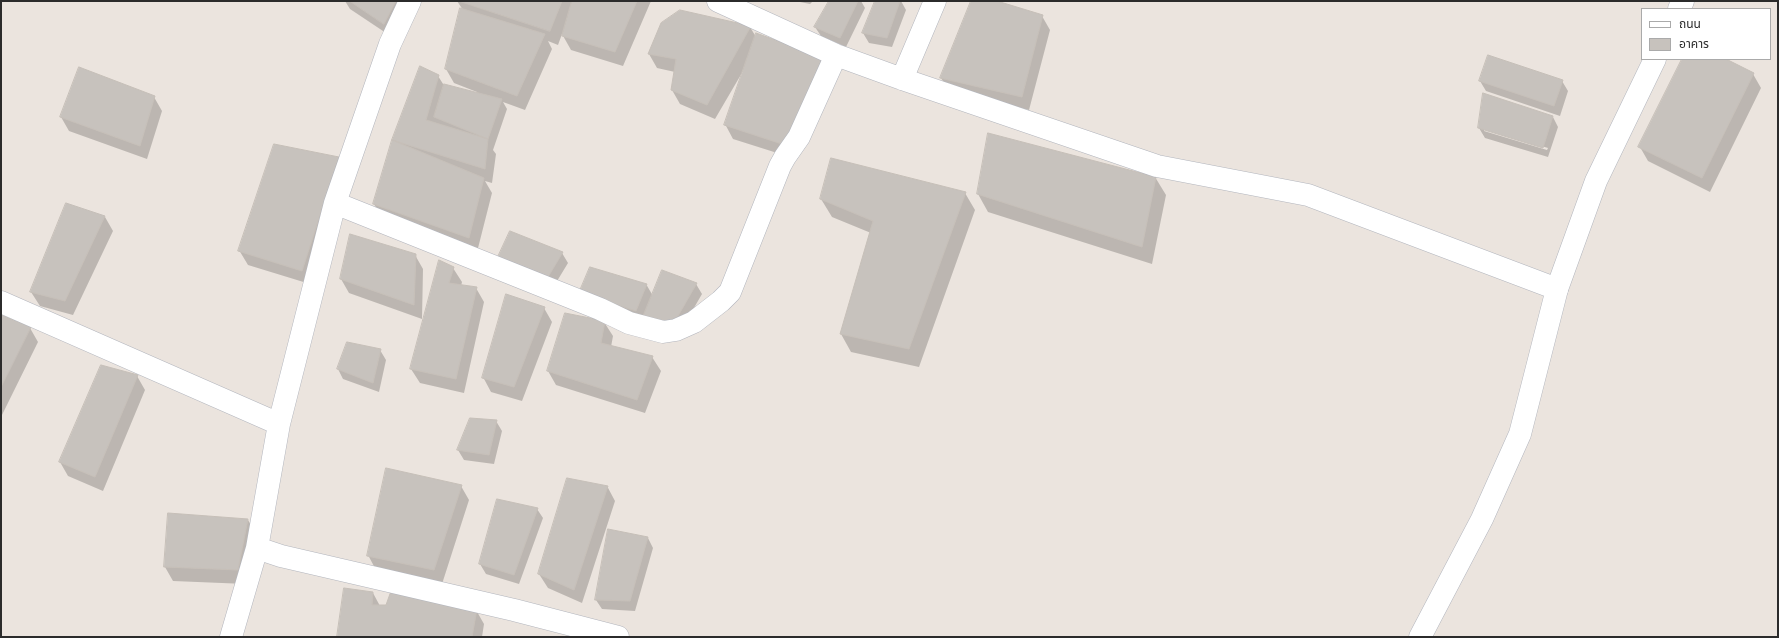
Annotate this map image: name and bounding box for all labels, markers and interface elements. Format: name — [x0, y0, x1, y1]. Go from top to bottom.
legend — [1641, 8, 1771, 60]
text: ถนน — [1679, 16, 1701, 32]
text: อาคาร — [1679, 36, 1709, 52]

